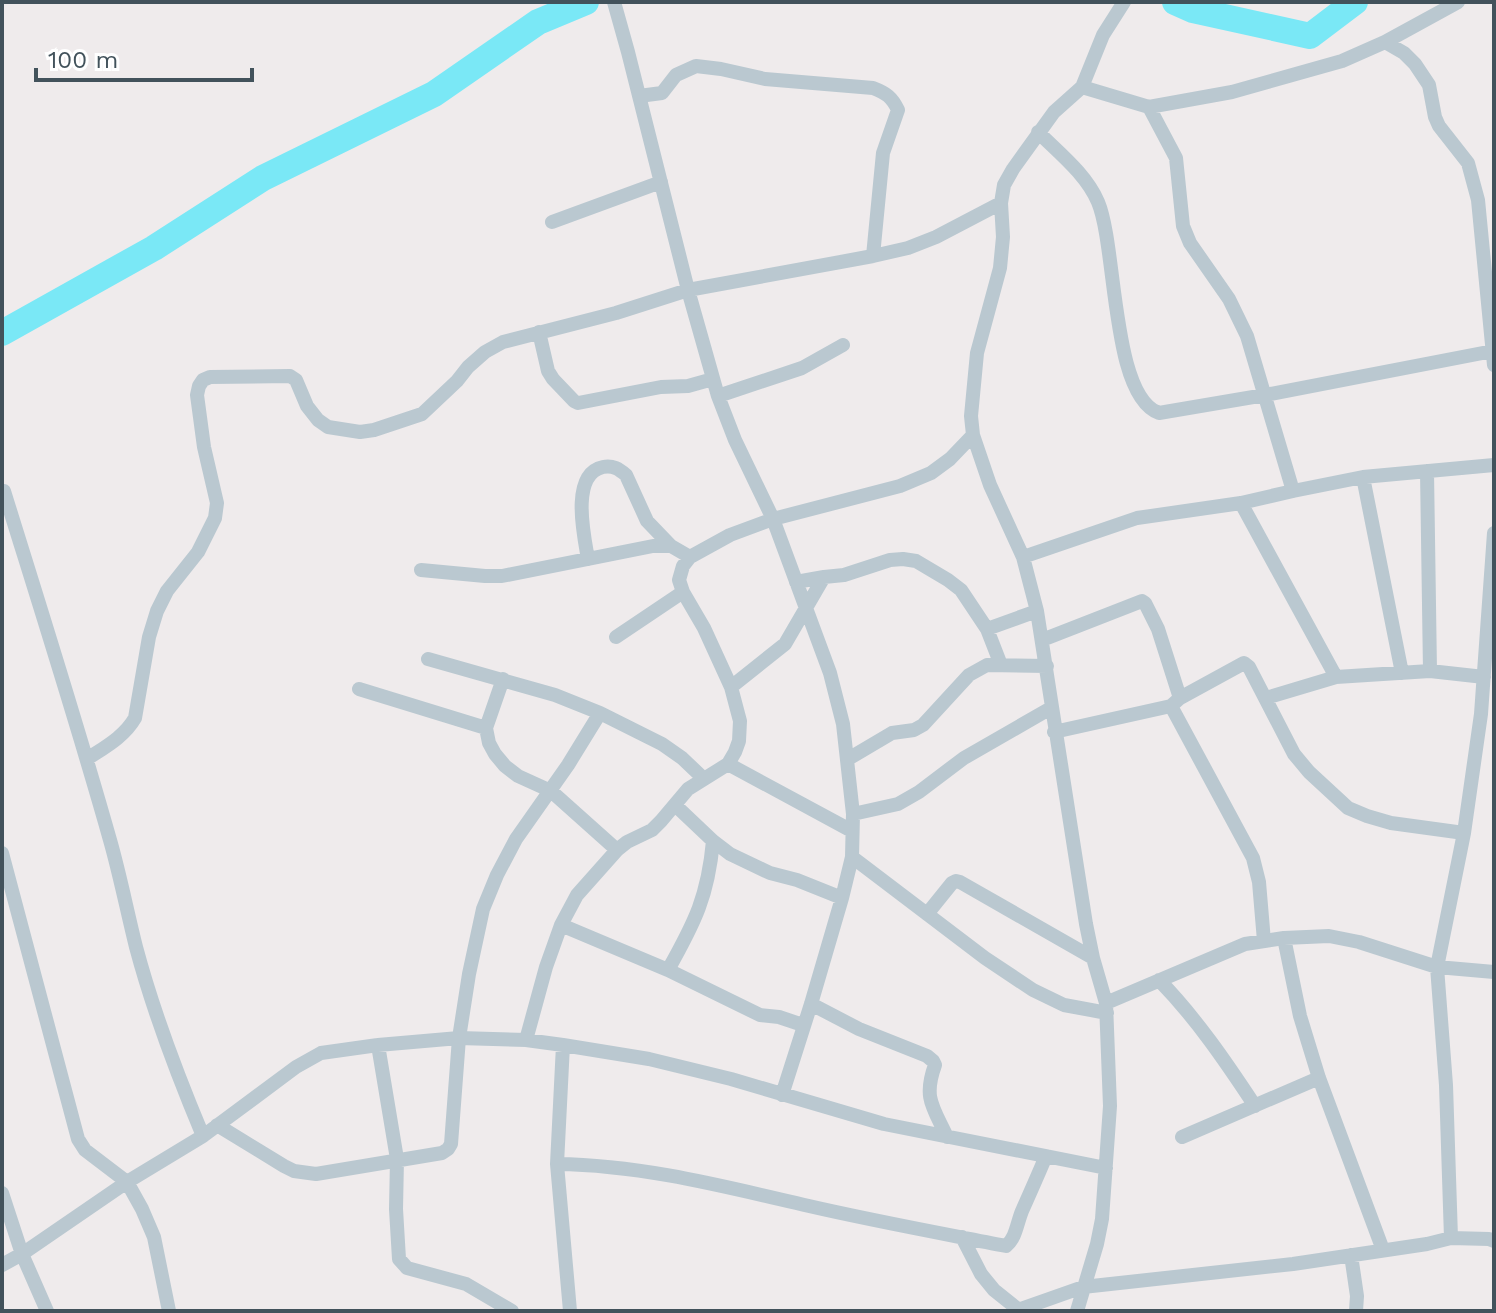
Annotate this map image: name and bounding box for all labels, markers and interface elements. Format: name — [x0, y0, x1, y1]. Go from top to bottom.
scale bar — [36, 32, 252, 82]
text: 100 m — [48, 46, 118, 74]

